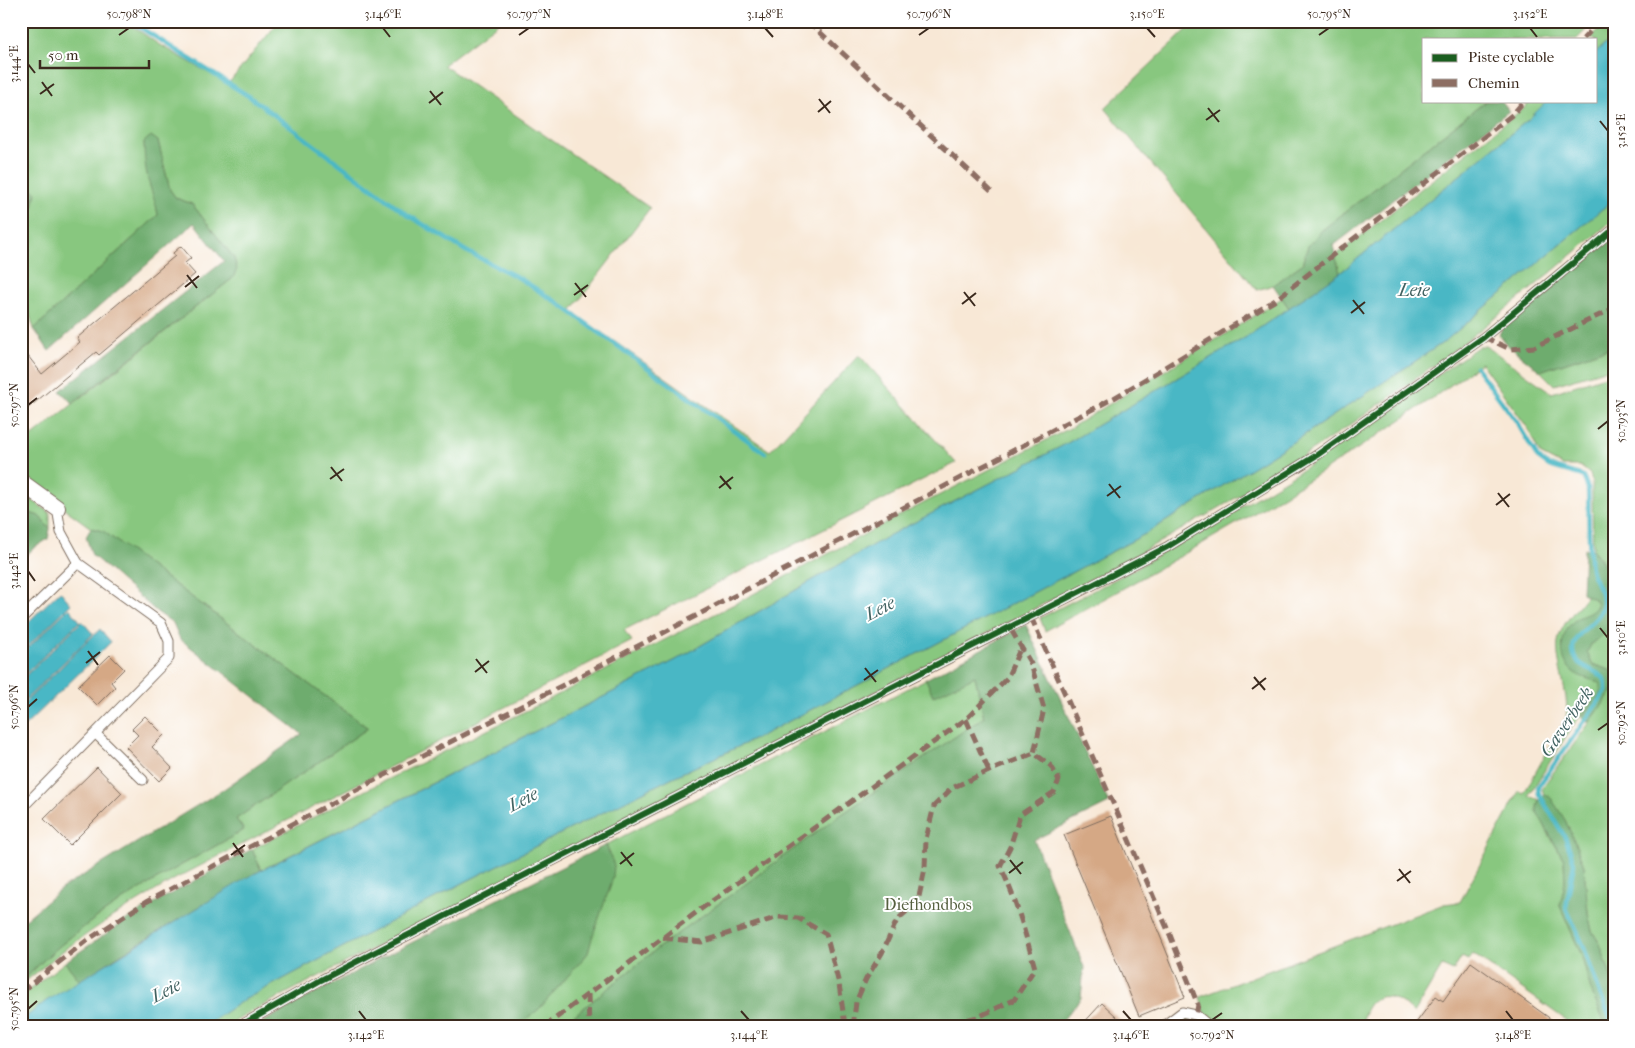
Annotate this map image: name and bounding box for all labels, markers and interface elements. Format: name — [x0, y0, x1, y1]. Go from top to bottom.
text: 50.798°N — [106, 7, 152, 21]
text: 3.146°E — [365, 7, 401, 21]
text: 50.797°N — [507, 7, 551, 21]
text: 3.148°E — [747, 7, 783, 21]
text: 50.796°N — [906, 7, 952, 21]
text: 3.150°E — [1130, 7, 1164, 21]
text: 50.795°N — [1307, 7, 1351, 21]
text: 3.152°E — [1513, 7, 1547, 21]
scale bar — [40, 38, 149, 70]
legend — [1422, 38, 1598, 102]
text: 3.144°E — [7, 45, 21, 83]
text: 50 m — [48, 46, 79, 64]
text: Piste cyclable — [1468, 48, 1555, 66]
text: Chemin — [1468, 74, 1520, 92]
text: 3.152°E — [1614, 114, 1628, 148]
water label: Leie — [1397, 280, 1430, 301]
text: 50.797°N — [7, 383, 21, 427]
text: 50.793°N — [1614, 399, 1628, 443]
text: 3.142°E — [7, 553, 21, 589]
water label: Leie — [860, 592, 899, 626]
text: 3.150°E — [1614, 621, 1628, 655]
water label: Gaverbeek — [1536, 683, 1598, 761]
text: 50.796°N — [7, 684, 21, 730]
text: 50.792°N — [1614, 700, 1628, 746]
water label: Leie — [503, 783, 542, 817]
park label: Diefhondbos — [884, 895, 972, 914]
water label: Leie — [146, 974, 185, 1008]
text: 50.795°N — [7, 987, 21, 1031]
text: 3.142°E — [348, 1028, 384, 1042]
text: 3.144°E — [730, 1028, 768, 1042]
text: 3.146°E — [1113, 1028, 1149, 1042]
text: 50.792°N — [1189, 1028, 1235, 1042]
text: 3.148°E — [1495, 1028, 1531, 1042]

